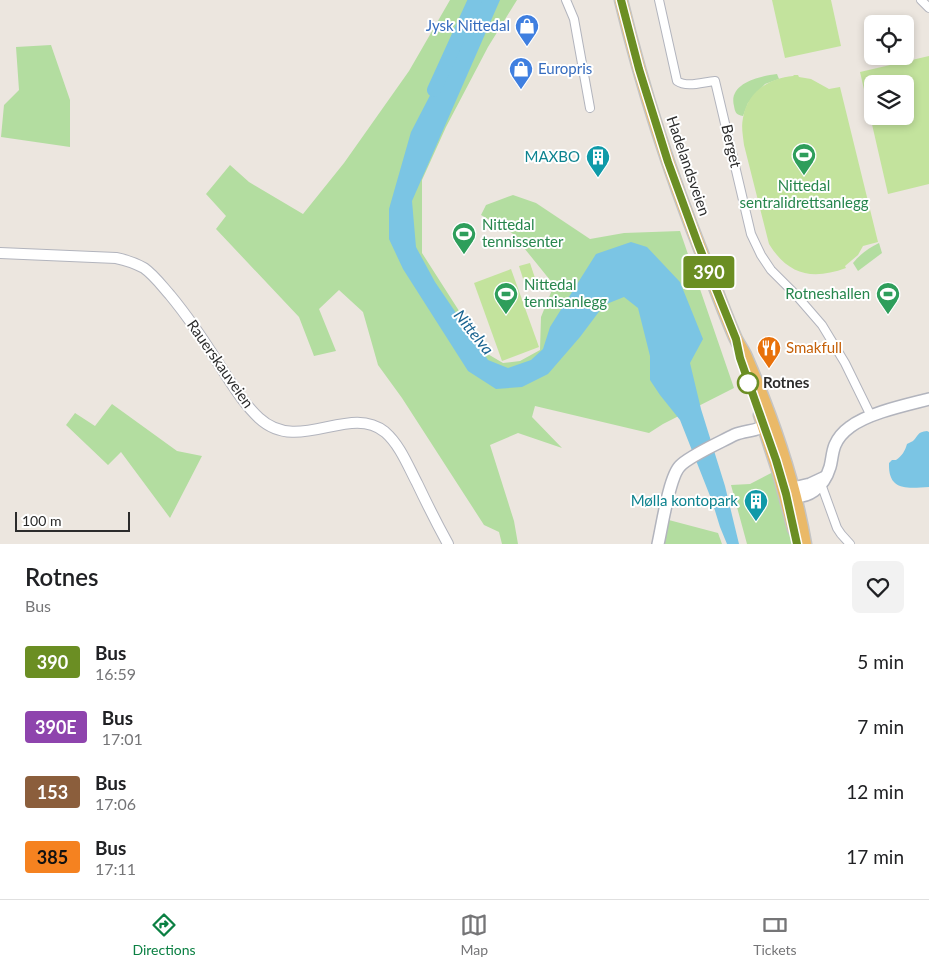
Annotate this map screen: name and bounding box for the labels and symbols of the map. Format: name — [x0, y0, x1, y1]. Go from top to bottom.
shop icon: Jysk Nittedal — [514, 13, 540, 47]
place label: Jysk Nittedal — [426, 16, 510, 34]
shop icon: Europris — [508, 56, 534, 90]
place label: Europris — [538, 59, 592, 77]
street label: Hadelandsveien — [663, 113, 714, 218]
street label: Berget — [718, 122, 746, 170]
sports icon: Nittedal sentralidrettsanlegg — [791, 142, 817, 176]
building icon: MAXBO — [585, 144, 611, 178]
place label: MAXBO — [524, 147, 580, 165]
place label: Nittedal sentralidrettsanlegg — [739, 176, 869, 211]
place label: Nittedal tennissenter — [482, 215, 564, 250]
sports icon: Nittedal tennissenter — [451, 221, 477, 255]
line badge: 390 — [680, 256, 738, 288]
place label: Nittedal tennisanlegg — [524, 275, 607, 310]
sports icon: Nittedal tennisanlegg — [493, 281, 519, 315]
sports icon: Rotneshallen — [875, 281, 901, 315]
place label: Rotneshallen — [785, 284, 870, 302]
water label: Nittelva — [451, 305, 498, 358]
street label: Rauerskauveien — [184, 316, 258, 411]
restaurant icon: Smakfull — [756, 335, 782, 369]
place label: Smakfull — [786, 338, 842, 356]
marker: Rotnes — [737, 372, 759, 394]
place label: Rotnes — [763, 373, 810, 391]
building icon: Mølla kontopark — [743, 488, 769, 522]
place label: Mølla kontopark — [631, 491, 738, 509]
scale bar — [15, 509, 130, 532]

